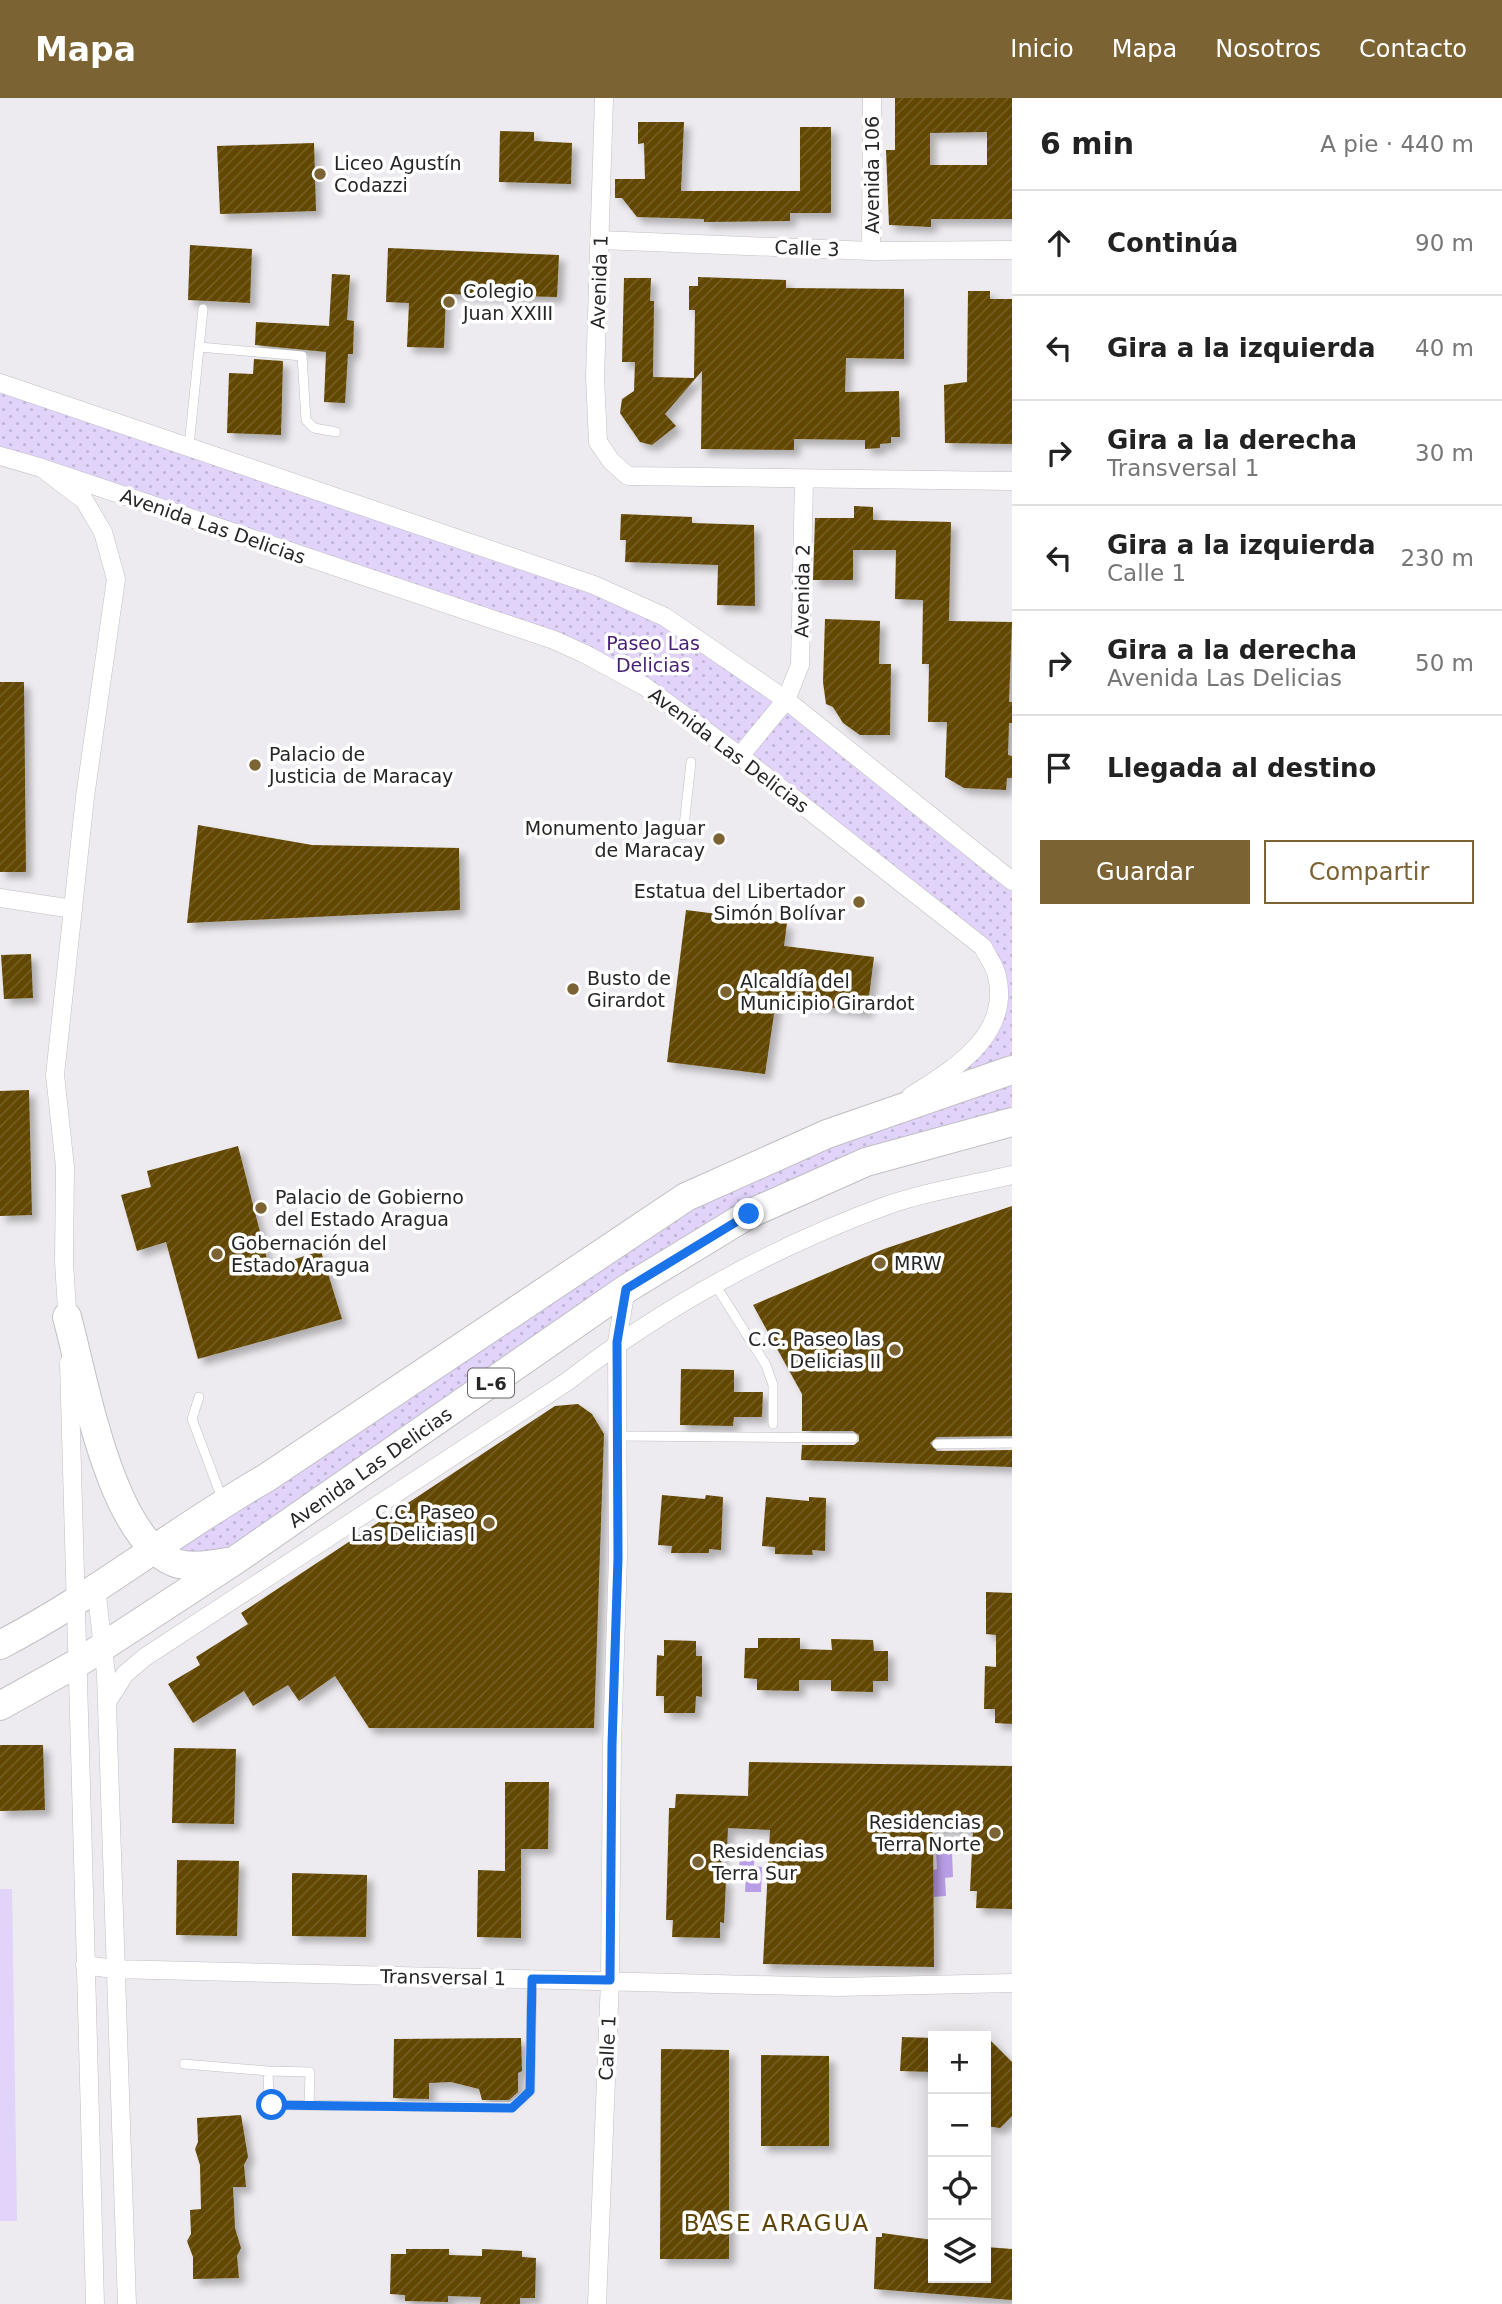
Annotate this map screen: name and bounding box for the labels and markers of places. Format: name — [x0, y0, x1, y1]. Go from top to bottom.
place label: Liceo Agustín Codazzi — [334, 152, 461, 196]
marker: Liceo Agustín Codazzi — [312, 166, 328, 182]
place label: Colegio Juan XXIII — [462, 280, 553, 324]
marker: Colegio Juan XXIII — [441, 294, 457, 310]
place label: Palacio de Justicia de Maracay — [268, 743, 453, 787]
marker: Palacio de Justicia de Maracay — [247, 757, 263, 773]
place label: Monumento Jaguar de Maracay — [525, 817, 705, 861]
marker: Monumento Jaguar de Maracay — [711, 831, 727, 847]
place label: Estatua del Libertador Simón Bolívar — [634, 880, 845, 924]
marker: Estatua del Libertador Simón Bolívar — [851, 894, 867, 910]
place label: Busto de Girardot — [587, 967, 671, 1011]
place label: Alcaldía del Municipio Girardot — [740, 970, 915, 1014]
marker: Busto de Girardot — [565, 981, 581, 997]
marker: Alcaldía del Municipio Girardot — [718, 984, 734, 1000]
place label: Palacio de Gobierno del Estado Aragua — [275, 1186, 464, 1230]
marker: Palacio de Gobierno del Estado Aragua — [253, 1200, 269, 1216]
place label: Gobernación del Estado Aragua — [231, 1232, 387, 1276]
marker: Gobernación del Estado Aragua — [209, 1246, 225, 1262]
place label: MRW — [894, 1252, 942, 1274]
marker: MRW — [872, 1255, 888, 1271]
place label: C.C. Paseo las Delicias II — [748, 1328, 881, 1372]
marker: C.C. Paseo las Delicias II — [887, 1342, 903, 1358]
place label: C.C. Paseo Las Delicias I — [351, 1501, 475, 1545]
marker: C.C. Paseo Las Delicias I — [481, 1515, 497, 1531]
place label: Residencias Terra Norte — [869, 1811, 981, 1855]
marker: Residencias Terra Norte — [987, 1825, 1003, 1841]
place label: Residencias Terra Sur — [711, 1840, 824, 1884]
marker: Residencias Terra Sur — [690, 1854, 706, 1870]

